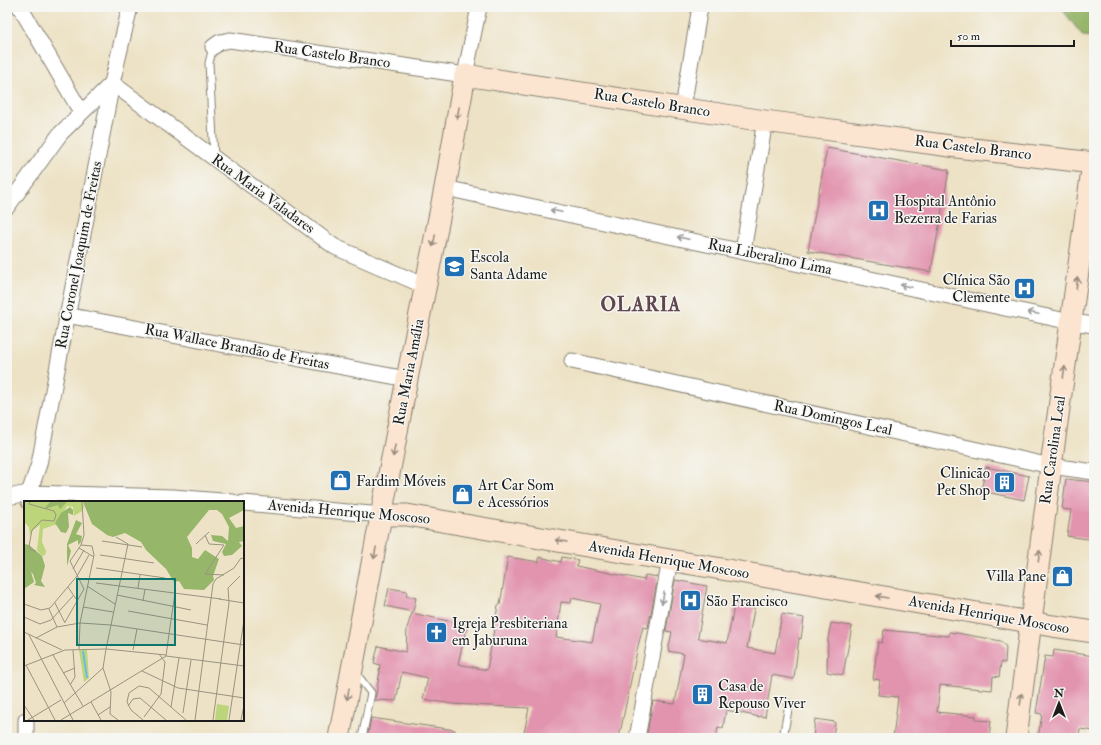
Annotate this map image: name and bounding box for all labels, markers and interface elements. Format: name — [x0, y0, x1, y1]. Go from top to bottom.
scale bar — [951, 22, 1074, 48]
text: 50 m — [957, 29, 981, 44]
street label: Rua Castelo Branco — [272, 37, 392, 73]
street label: Rua Castelo Branco — [592, 84, 712, 122]
one-way arrow — [454, 107, 462, 120]
street label: Rua Castelo Branco — [913, 131, 1033, 165]
street label: Rua Maria Valadares — [208, 150, 318, 238]
street label: Rua Coronel Joaquim de Freitas — [51, 159, 108, 351]
place label: Hospital Antônio Bezerra de Farias — [894, 192, 997, 228]
hospital icon: Hospital Antônio Bezerra de Farias — [866, 197, 892, 223]
one-way arrow — [550, 207, 563, 215]
one-way arrow — [430, 234, 438, 247]
one-way arrow — [677, 234, 690, 242]
street label: Rua Liberalino Lima — [706, 235, 835, 280]
place label: Escola Santa Adame — [470, 248, 547, 284]
school or university icon: Escola Santa Adame — [442, 253, 468, 279]
place label: Clínica São Clemente — [942, 271, 1010, 307]
hospital icon: Clínica São Clemente — [1012, 276, 1038, 302]
one-way arrow — [1073, 277, 1081, 290]
one-way arrow — [900, 282, 913, 290]
district label: OLARIA — [601, 293, 681, 317]
one-way arrow — [1027, 309, 1040, 317]
street label: Rua Maria Amália — [389, 316, 429, 427]
street label: Rua Wallace Brandão de Freitas — [143, 320, 331, 374]
one-way arrow — [1060, 366, 1068, 379]
street label: Rua Carolina Leal — [1036, 394, 1070, 506]
street label: Rua Domingos Leal — [772, 396, 894, 440]
one-way arrow — [389, 444, 397, 457]
place label: Clinicão Pet Shop — [936, 464, 990, 501]
shop icon: Fardim Móveis — [328, 468, 354, 494]
building icon: Clinicão Pet Shop — [992, 469, 1018, 495]
place label: Fardim Móveis — [356, 472, 446, 491]
place label: Art Car Som e Acessórios — [477, 476, 555, 512]
shop icon: Art Car Som e Acessórios — [450, 481, 476, 507]
street label: Avenida Henrique Moscoso — [266, 495, 431, 529]
inset map — [24, 501, 244, 721]
street label: Avenida Henrique Moscoso — [586, 536, 751, 584]
one-way arrow — [555, 537, 568, 545]
one-way arrow — [370, 546, 378, 559]
one-way arrow — [1036, 550, 1043, 563]
shop icon: Villa Pane — [1049, 563, 1075, 589]
place label: Villa Pane — [986, 567, 1046, 586]
hospital icon: São Francisco — [677, 588, 703, 614]
one-way arrow — [659, 591, 667, 604]
street label: Avenida Henrique Moscoso — [906, 591, 1071, 639]
place label: São Francisco — [706, 592, 788, 611]
one-way arrow — [876, 592, 889, 600]
place label: Igreja Presbiteriana em Jaburuna — [452, 614, 568, 651]
church icon: Igreja Presbiteriana em Jaburuna — [423, 619, 449, 645]
place label: Casa de Repouso Viver — [718, 677, 806, 714]
building icon: Casa de Repouso Viver — [690, 682, 716, 708]
north arrow — [1039, 683, 1079, 723]
text: N — [1053, 687, 1065, 700]
one-way arrow — [343, 688, 351, 701]
one-way arrow — [1017, 693, 1025, 706]

